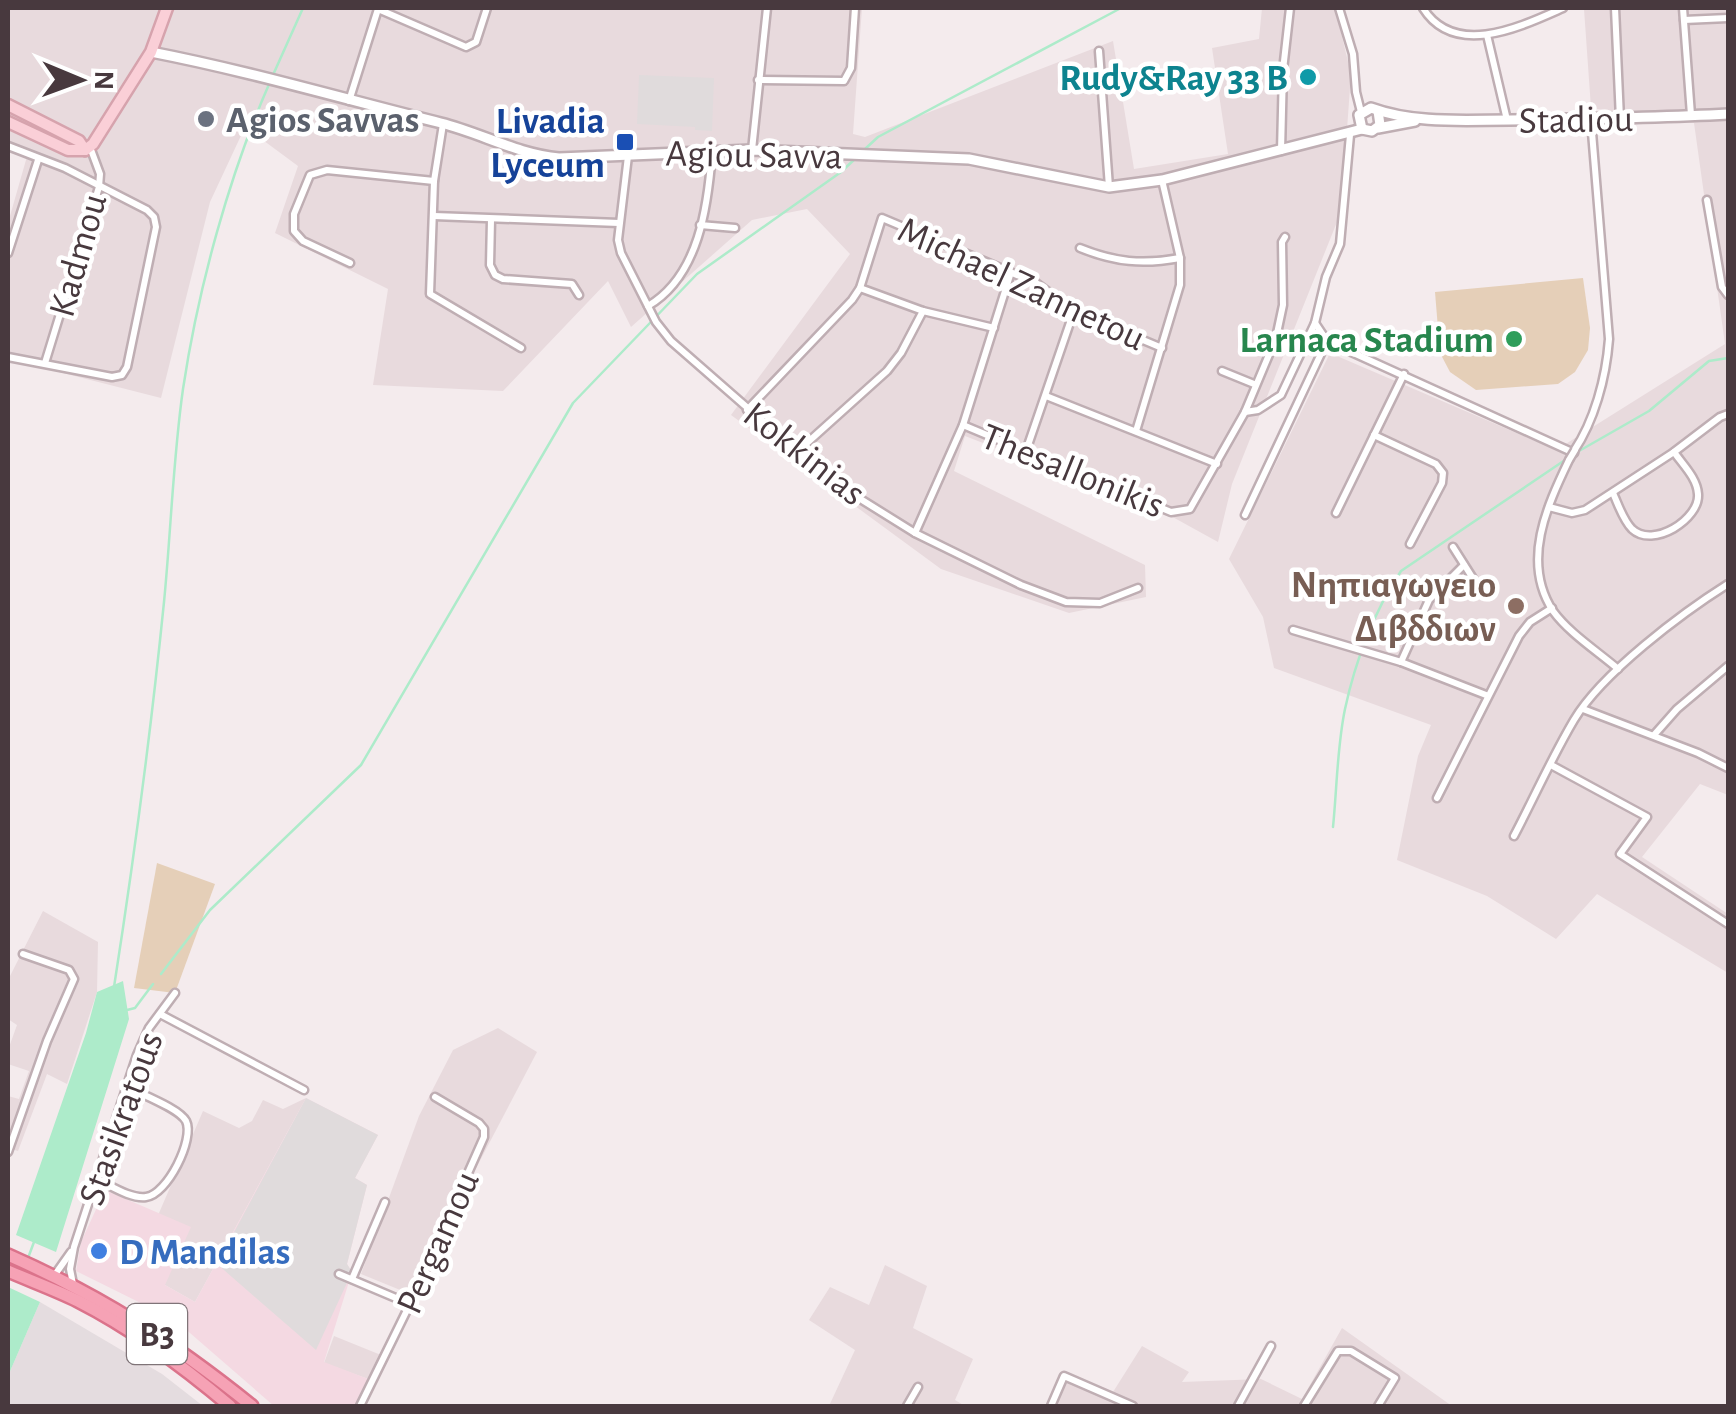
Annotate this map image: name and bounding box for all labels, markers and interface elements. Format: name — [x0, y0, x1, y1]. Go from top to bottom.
north arrow — [30, 30, 130, 130]
place label: Rudy&Ray 33 B — [1059, 60, 1288, 98]
marker: Rudy&Ray 33 B — [1297, 66, 1319, 88]
text: N — [89, 70, 117, 90]
street label: Stadiou — [1518, 101, 1634, 141]
place label: Agios Savvas — [226, 102, 419, 140]
place label: Livadia Lyceum — [490, 103, 605, 185]
marker: Agios Savvas — [195, 108, 217, 130]
marker: Livadia Lyceum — [614, 131, 636, 153]
street label: Agiou Savva — [665, 135, 843, 177]
street label: Kadmou — [43, 190, 115, 321]
street label: Michael Zannetou — [892, 211, 1150, 359]
place label: Larnaca Stadium — [1239, 322, 1494, 360]
marker: Larnaca Stadium — [1503, 328, 1525, 350]
street label: Kokkinias — [736, 396, 872, 514]
street label: Thesallonikis — [975, 418, 1169, 526]
place label: Νηπιαγωγειο Διβδδιων — [1291, 567, 1496, 649]
marker: Νηπιαγωγειο Διβδδιων — [1505, 595, 1527, 617]
street label: Stasikratous — [73, 1027, 171, 1210]
street label: Pergamou — [391, 1166, 487, 1320]
place label: D Mandilas — [119, 1234, 290, 1272]
marker: D Mandilas — [88, 1240, 110, 1262]
road number: B3 — [127, 1304, 187, 1364]

